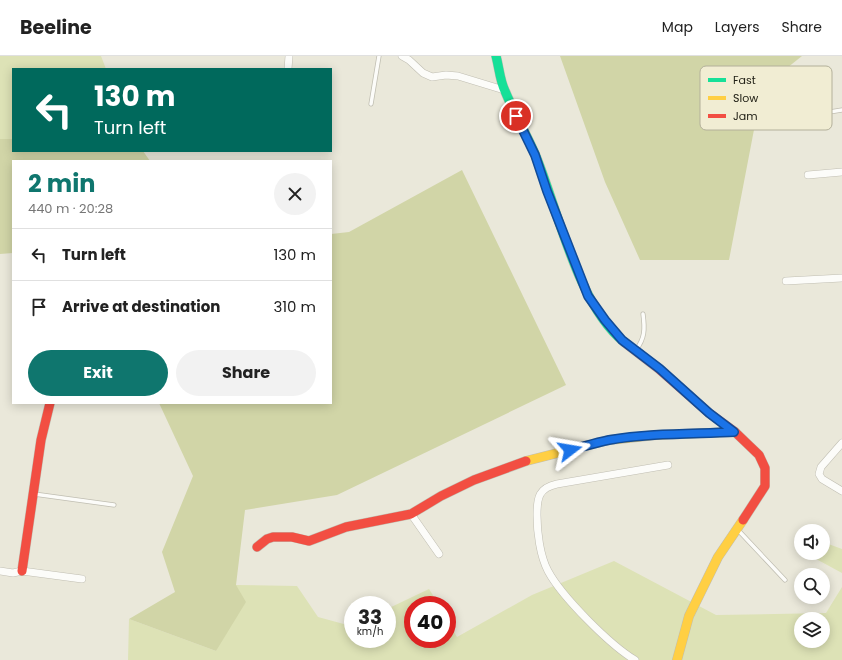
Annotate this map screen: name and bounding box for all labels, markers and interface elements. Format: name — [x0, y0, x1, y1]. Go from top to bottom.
text: Beeline — [20, 14, 92, 41]
text: Map — [662, 17, 693, 37]
text: Layers — [715, 17, 759, 37]
text: Share — [781, 17, 822, 37]
legend — [700, 66, 832, 130]
text: Fast — [733, 72, 756, 88]
text: 130 m — [94, 77, 175, 116]
icon: left — [28, 84, 80, 136]
text: Slow — [733, 90, 758, 106]
pin — [499, 99, 533, 133]
icon: arrive — [505, 105, 527, 127]
text: Jam — [733, 108, 758, 124]
text: Turn left — [94, 115, 166, 140]
text: 2 min — [28, 167, 95, 200]
button: close — [274, 173, 316, 215]
text: 440 m · 20:28 — [28, 199, 113, 218]
icon: left — [28, 244, 50, 266]
text: Turn left — [62, 244, 126, 265]
text: 130 m — [273, 244, 316, 265]
icon: arrive — [28, 296, 50, 318]
text: Arrive at destination — [62, 296, 220, 317]
text: 310 m — [273, 296, 316, 317]
button: Exit — [28, 350, 168, 396]
button: Share — [176, 350, 316, 396]
position arrow — [549, 429, 591, 471]
map controls — [794, 524, 830, 648]
button: sound — [794, 524, 830, 560]
button: search — [794, 568, 830, 604]
speed limit sign: 40 — [404, 596, 456, 648]
text: 33 — [358, 603, 382, 631]
button: layers — [794, 612, 830, 648]
text: km/h — [357, 624, 383, 639]

